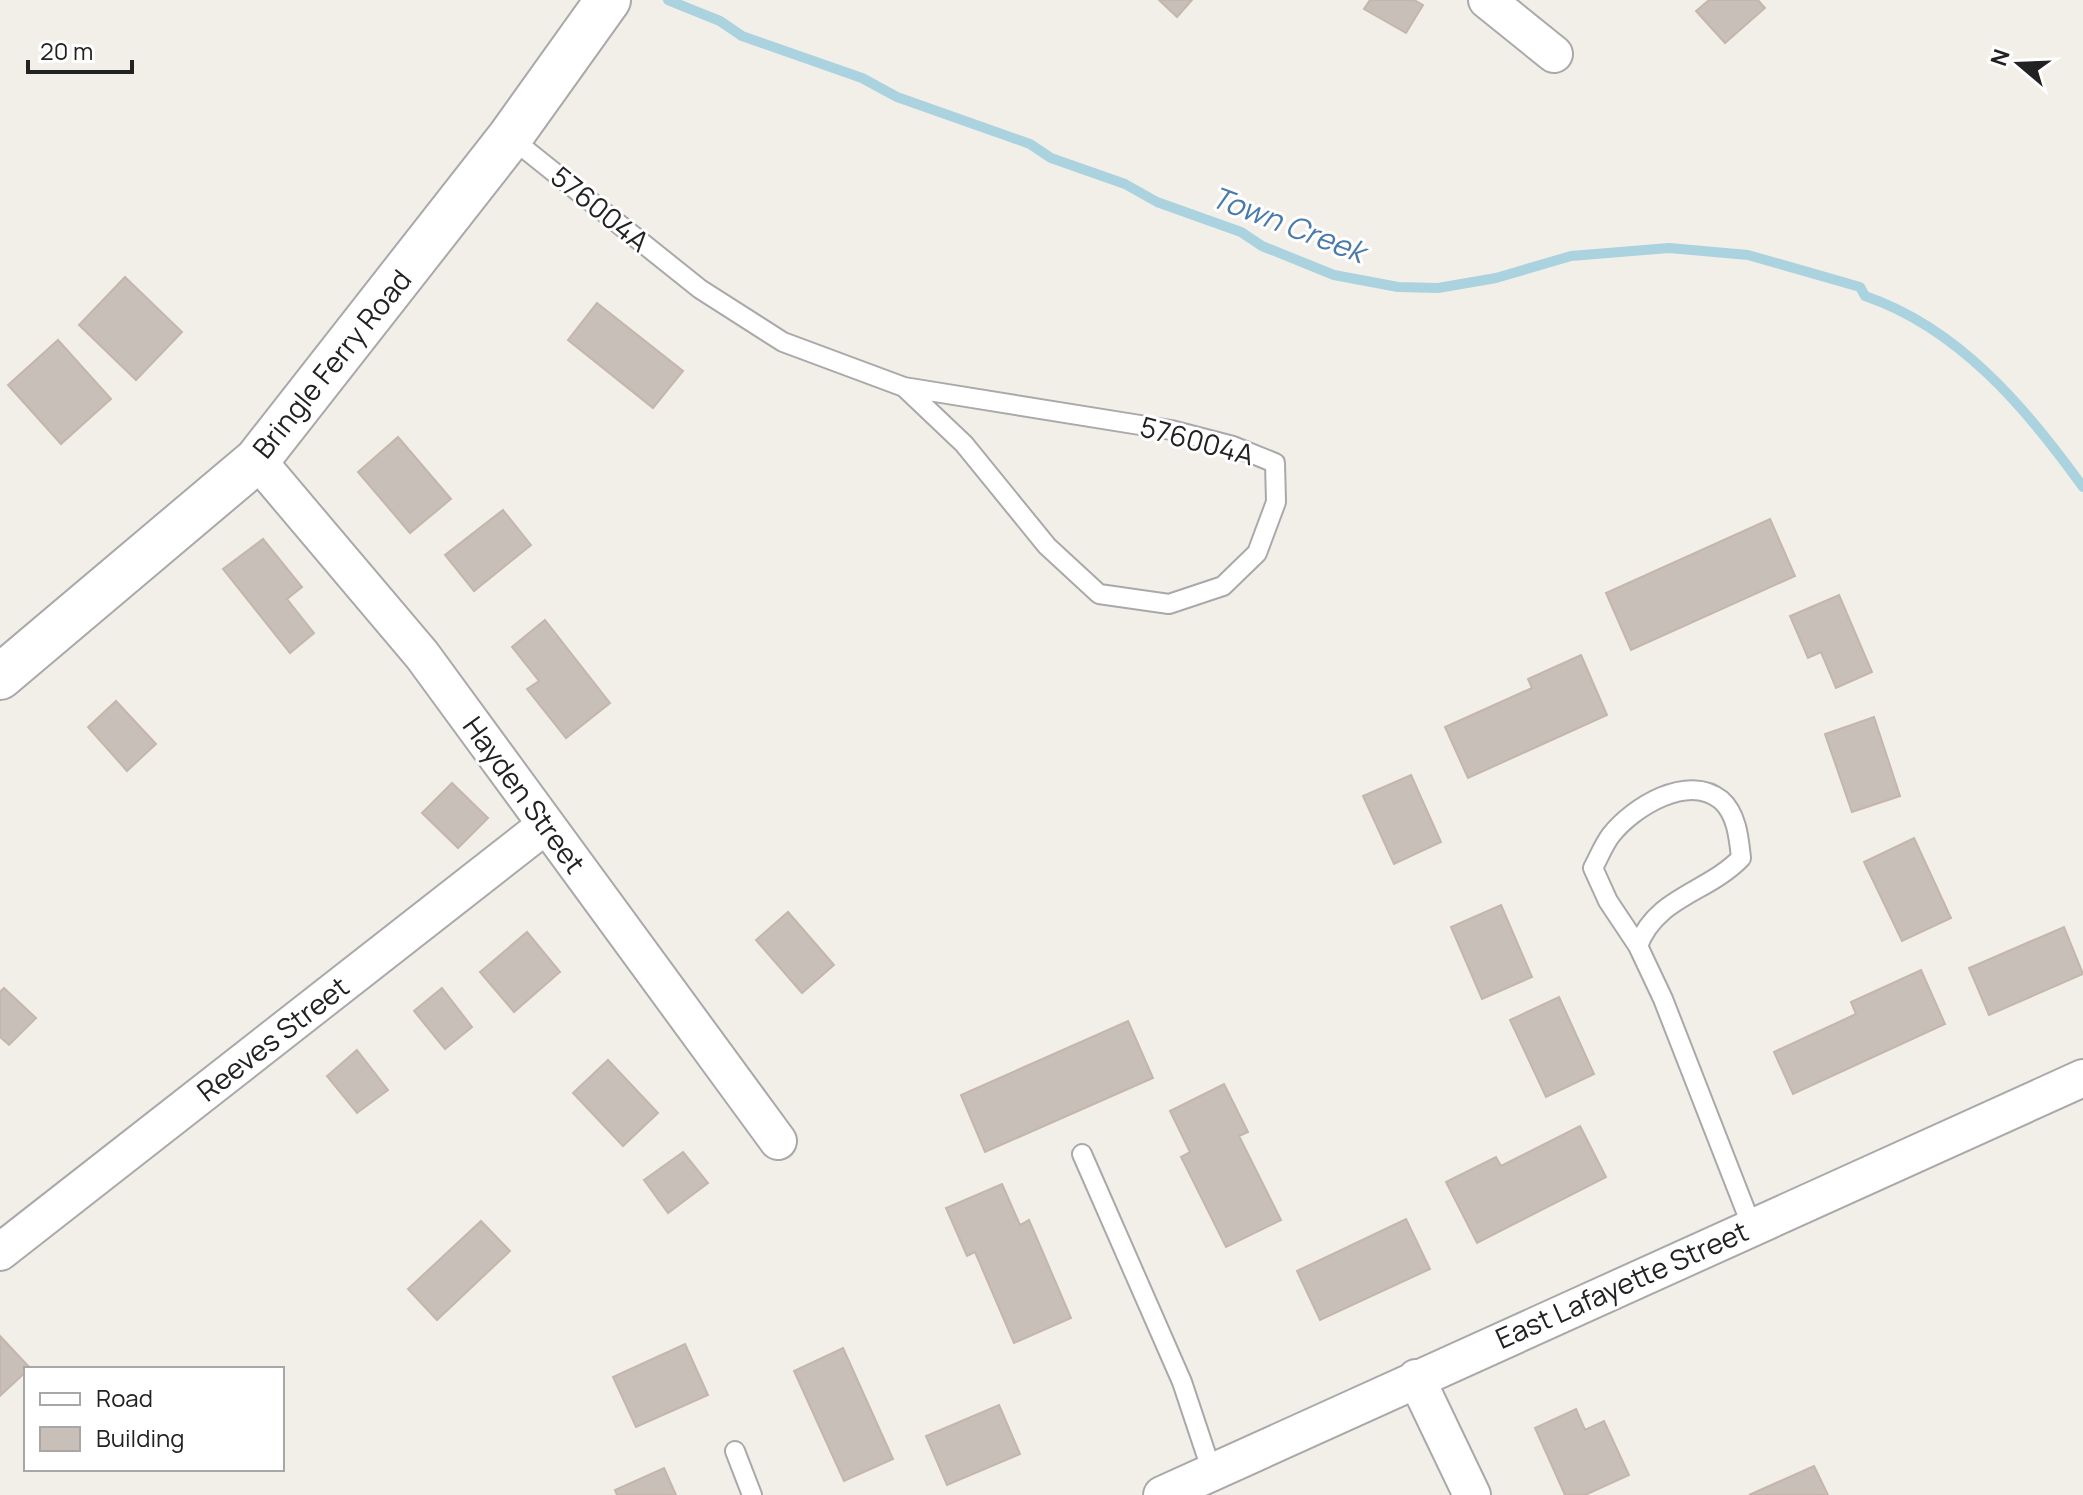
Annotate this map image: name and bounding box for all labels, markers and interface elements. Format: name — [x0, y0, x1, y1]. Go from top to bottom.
scale bar — [28, 24, 132, 74]
north arrow — [1979, 24, 2059, 104]
text: 20 m — [40, 34, 93, 67]
text: N — [1983, 45, 2017, 70]
street label: 576004A — [543, 157, 658, 260]
water label: Town Creek — [1206, 176, 1375, 273]
street label: Bringle Ferry Road — [243, 261, 419, 466]
street label: 576004A — [1136, 407, 1259, 474]
street label: Hayden Street — [455, 708, 595, 880]
street label: Reeves Street — [189, 967, 356, 1109]
street label: East Lafayette Street — [1489, 1211, 1754, 1357]
legend — [24, 1367, 284, 1471]
text: Road — [96, 1381, 153, 1414]
text: Building — [96, 1421, 184, 1454]

